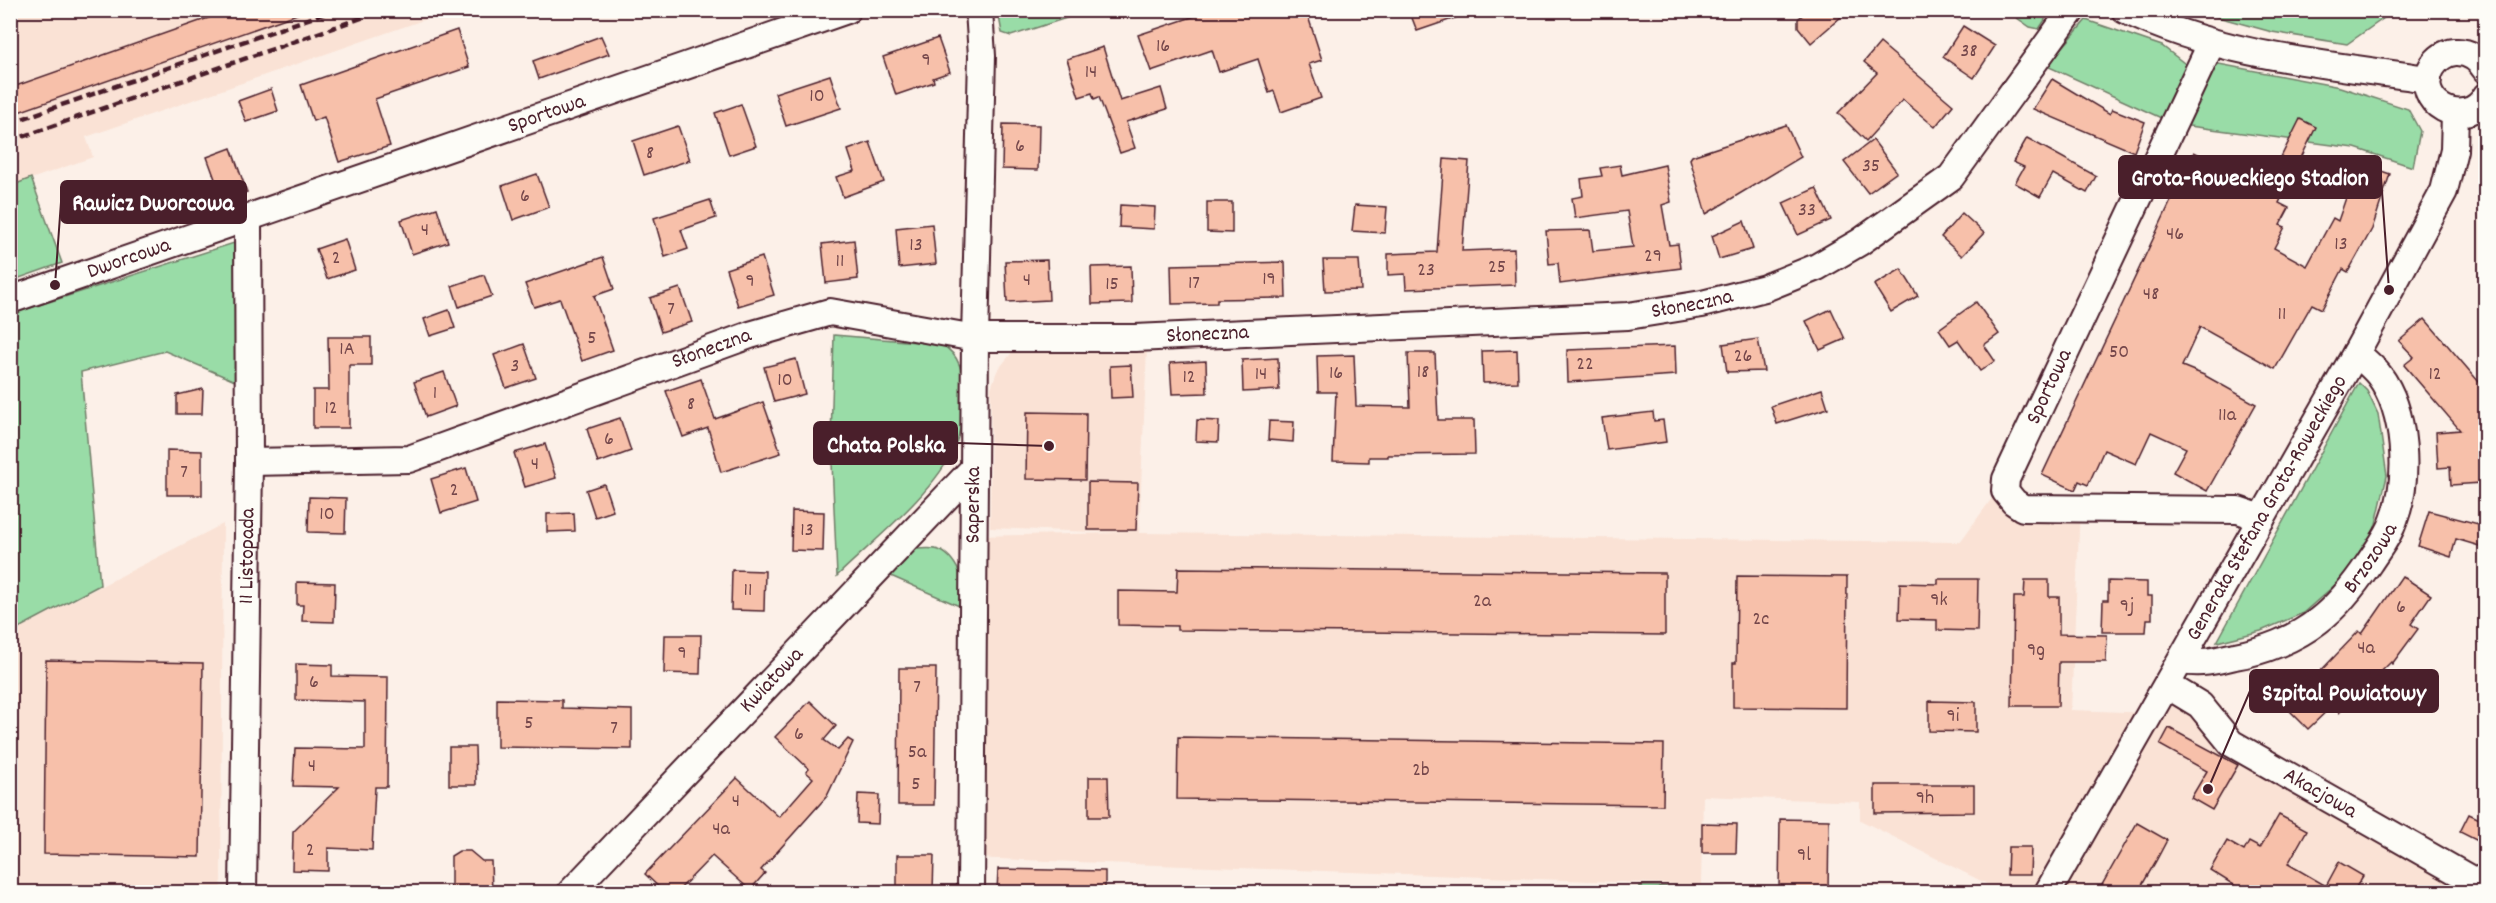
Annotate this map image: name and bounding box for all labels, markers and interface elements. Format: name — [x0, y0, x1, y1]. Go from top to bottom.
house number: 16 — [1156, 33, 1170, 61]
house number: 38 — [1961, 38, 1977, 66]
house number: 9 — [921, 47, 931, 75]
house number: 14 — [1085, 59, 1097, 87]
house number: 10 — [809, 83, 825, 111]
street label: Sportowa — [504, 86, 590, 142]
house number: 6 — [1015, 133, 1025, 161]
house number: 8 — [646, 140, 654, 168]
house number: 35 — [1862, 153, 1880, 181]
callout: Grota-Roweckiego Stadion — [2119, 156, 2381, 198]
text: Grota-Roweckiego Stadion — [2131, 163, 2369, 197]
callout: Rawicz Dworcowa — [61, 181, 246, 223]
house number: 6 — [520, 183, 530, 211]
text: Rawicz Dworcowa — [72, 188, 234, 222]
house number: 33 — [1798, 197, 1816, 225]
house number: 4 — [421, 217, 429, 245]
house number: 46 — [2166, 221, 2184, 249]
street label: Dworcowa — [83, 230, 176, 288]
house number: 13 — [2334, 231, 2348, 259]
house number: 13 — [909, 232, 923, 260]
house number: 29 — [1644, 243, 1662, 271]
house number: 2 — [332, 245, 340, 273]
house number: 11 — [836, 248, 844, 276]
house number: 25 — [1488, 254, 1506, 282]
house number: 23 — [1417, 257, 1435, 285]
house number: 19 — [1262, 266, 1276, 294]
house number: 4 — [1023, 267, 1031, 295]
house number: 9 — [745, 268, 755, 296]
house number: 17 — [1188, 270, 1200, 298]
house number: 15 — [1105, 271, 1119, 299]
street label: Słoneczna — [1649, 281, 1737, 327]
house number: 48 — [2143, 281, 2159, 309]
house number: 7 — [667, 296, 675, 324]
house number: 11 — [2278, 301, 2286, 329]
street label: Słoneczna — [1166, 317, 1250, 352]
street label: Słoneczna — [667, 320, 756, 378]
house number: 5 — [587, 325, 597, 353]
house number: 1A — [339, 336, 355, 364]
house number: 50 — [2109, 339, 2129, 367]
house number: 26 — [1734, 343, 1752, 371]
street label: Sportowa — [2019, 343, 2081, 430]
house number: 22 — [1576, 351, 1594, 379]
house number: 3 — [511, 353, 519, 381]
house number: 18 — [1417, 359, 1429, 387]
house number: 16 — [1329, 360, 1343, 388]
house number: 14 — [1255, 361, 1267, 389]
house number: 12 — [2428, 361, 2442, 389]
house number: 12 — [1182, 364, 1196, 392]
house number: 10 — [777, 367, 793, 395]
street label: Generała Stefana Grota-Roweckiego — [2179, 370, 2356, 647]
house number: 1 — [433, 380, 437, 408]
house number: 8 — [687, 391, 695, 419]
house number: 12 — [324, 395, 338, 423]
house number: 11a — [2218, 402, 2237, 430]
callout: Chata Polska — [814, 422, 957, 464]
house number: 6 — [604, 426, 614, 454]
text: Chata Polska — [827, 430, 946, 464]
house number: 4 — [531, 451, 539, 479]
house number: 7 — [180, 459, 188, 487]
street label: Saperska — [958, 466, 990, 543]
house number: 2 — [450, 477, 458, 505]
house number: 10 — [319, 501, 335, 529]
street label: 11 Listopada — [232, 507, 264, 604]
house number: 13 — [800, 517, 814, 545]
street label: Brzozowa — [2336, 518, 2407, 601]
house number: 11 — [744, 577, 752, 605]
house number: 9k — [1930, 587, 1948, 615]
house number: 2a — [1473, 588, 1492, 616]
house number: 9j — [2120, 593, 2134, 621]
house number: 6 — [2396, 594, 2406, 622]
house number: 2c — [1753, 606, 1769, 634]
house number: 4a — [2357, 635, 2375, 663]
house number: 9g — [2027, 637, 2045, 665]
house number: 9 — [677, 640, 687, 668]
street label: Kwiatowa — [733, 640, 812, 720]
house number: 6 — [309, 669, 319, 697]
callout: Szpital Powiatowy — [2250, 670, 2438, 712]
house number: 7 — [913, 674, 921, 702]
text: Szpital Powiatowy — [2262, 678, 2427, 712]
house number: 9i — [1947, 703, 1960, 731]
house number: 5 — [524, 710, 534, 738]
house number: 7 — [610, 715, 618, 743]
house number: 6 — [794, 721, 804, 749]
house number: 5a — [908, 739, 927, 767]
house number: 4 — [308, 753, 316, 781]
house number: 2b — [1412, 757, 1430, 785]
street label: Akacjowa — [2277, 760, 2363, 827]
house number: 5 — [911, 771, 921, 799]
house number: 9h — [1916, 785, 1934, 813]
house number: 4 — [732, 788, 740, 816]
house number: 4a — [712, 816, 730, 844]
house number: 2 — [306, 837, 314, 865]
house number: 9l — [1797, 842, 1811, 870]

